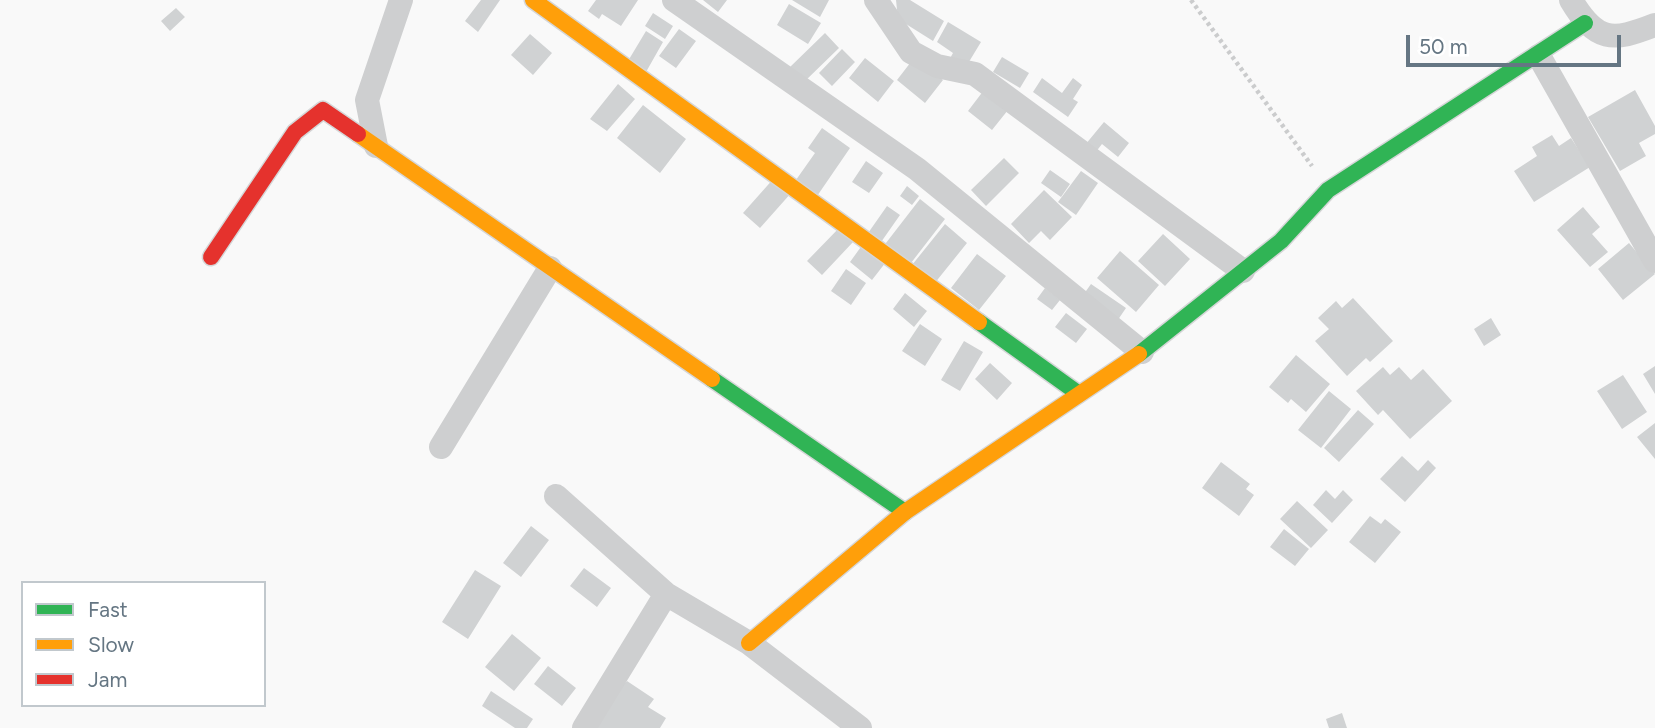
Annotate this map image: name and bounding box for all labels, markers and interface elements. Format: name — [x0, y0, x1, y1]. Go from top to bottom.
scale bar — [1410, 21, 1625, 65]
text: 50 m — [1419, 34, 1468, 59]
legend — [21, 581, 266, 707]
text: Fast — [88, 597, 128, 622]
text: Slow — [88, 632, 134, 657]
text: Jam — [88, 667, 127, 692]

